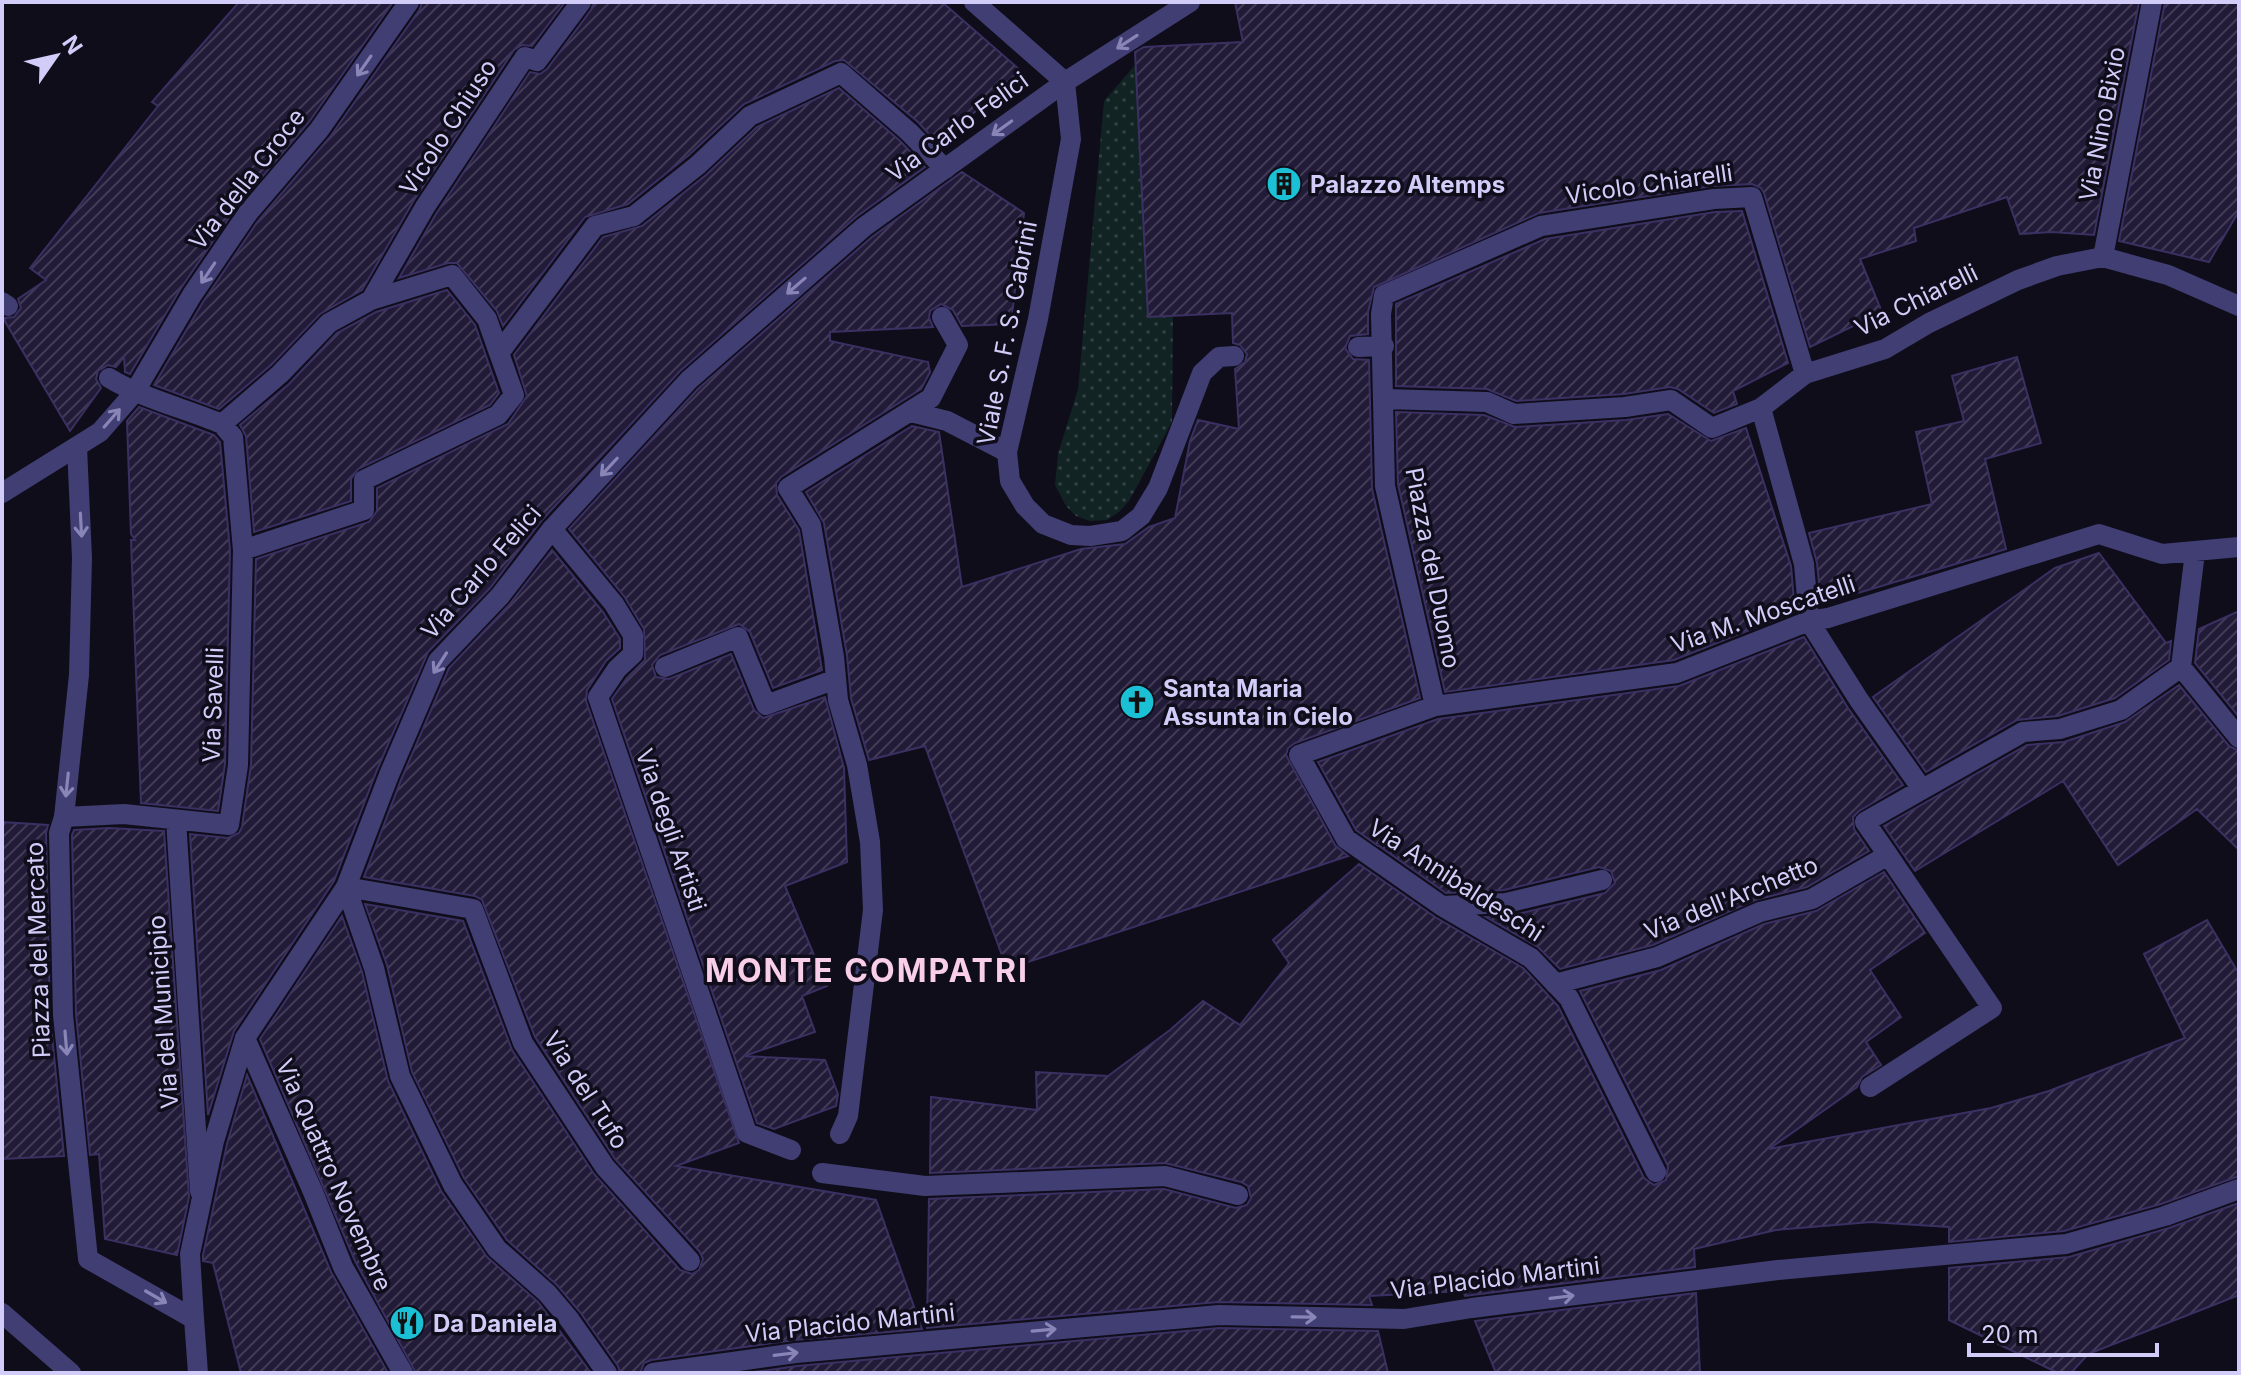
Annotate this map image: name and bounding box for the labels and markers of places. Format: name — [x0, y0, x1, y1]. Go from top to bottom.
building icon: Palazzo Altemps — [1265, 165, 1303, 203]
place label: Palazzo Altemps — [1310, 170, 1505, 199]
place label: Santa Maria Assunta in Cielo — [1163, 674, 1353, 731]
church icon: Santa Maria Assunta in Cielo — [1118, 683, 1156, 721]
restaurant icon: Da Daniela — [388, 1304, 426, 1342]
place label: Da Daniela — [433, 1309, 557, 1338]

